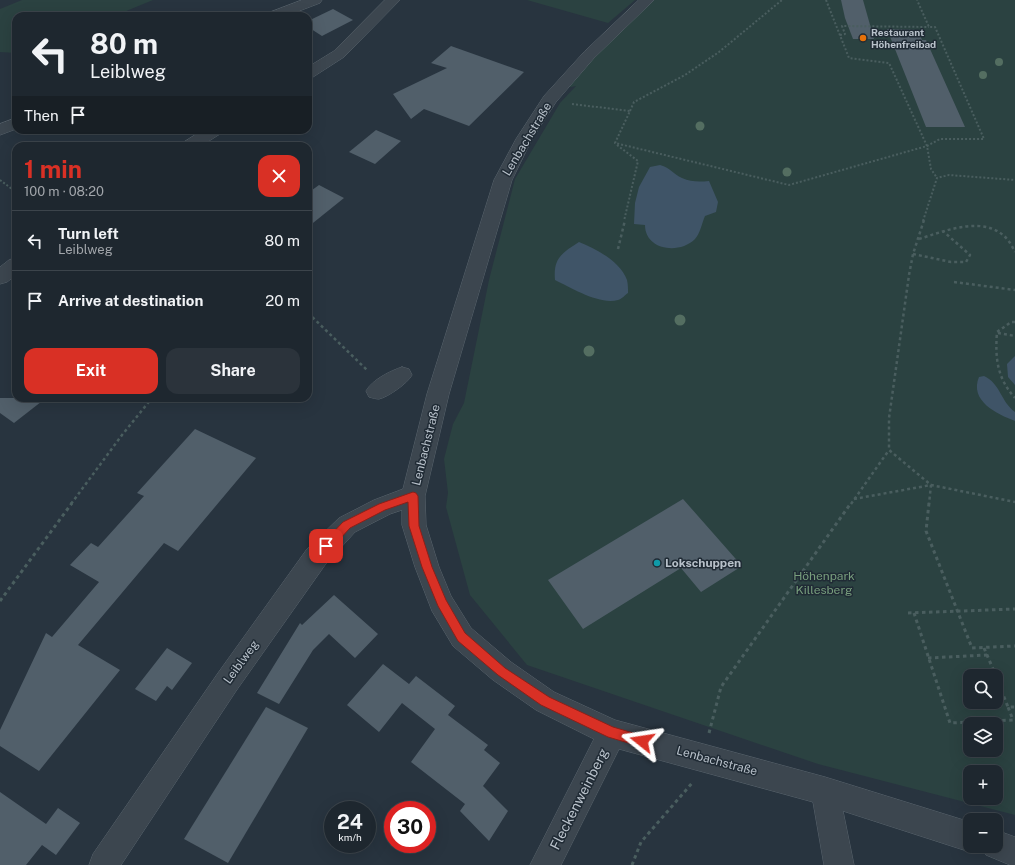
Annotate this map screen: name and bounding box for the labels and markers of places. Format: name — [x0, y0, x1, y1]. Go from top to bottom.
place label: Restaurant Höhenfreibad — [871, 26, 936, 50]
marker: Restaurant Höhenfreibad — [858, 33, 868, 43]
pin — [309, 529, 343, 563]
place label: Lokschuppen — [665, 556, 741, 570]
marker: Lokschuppen — [652, 558, 662, 568]

